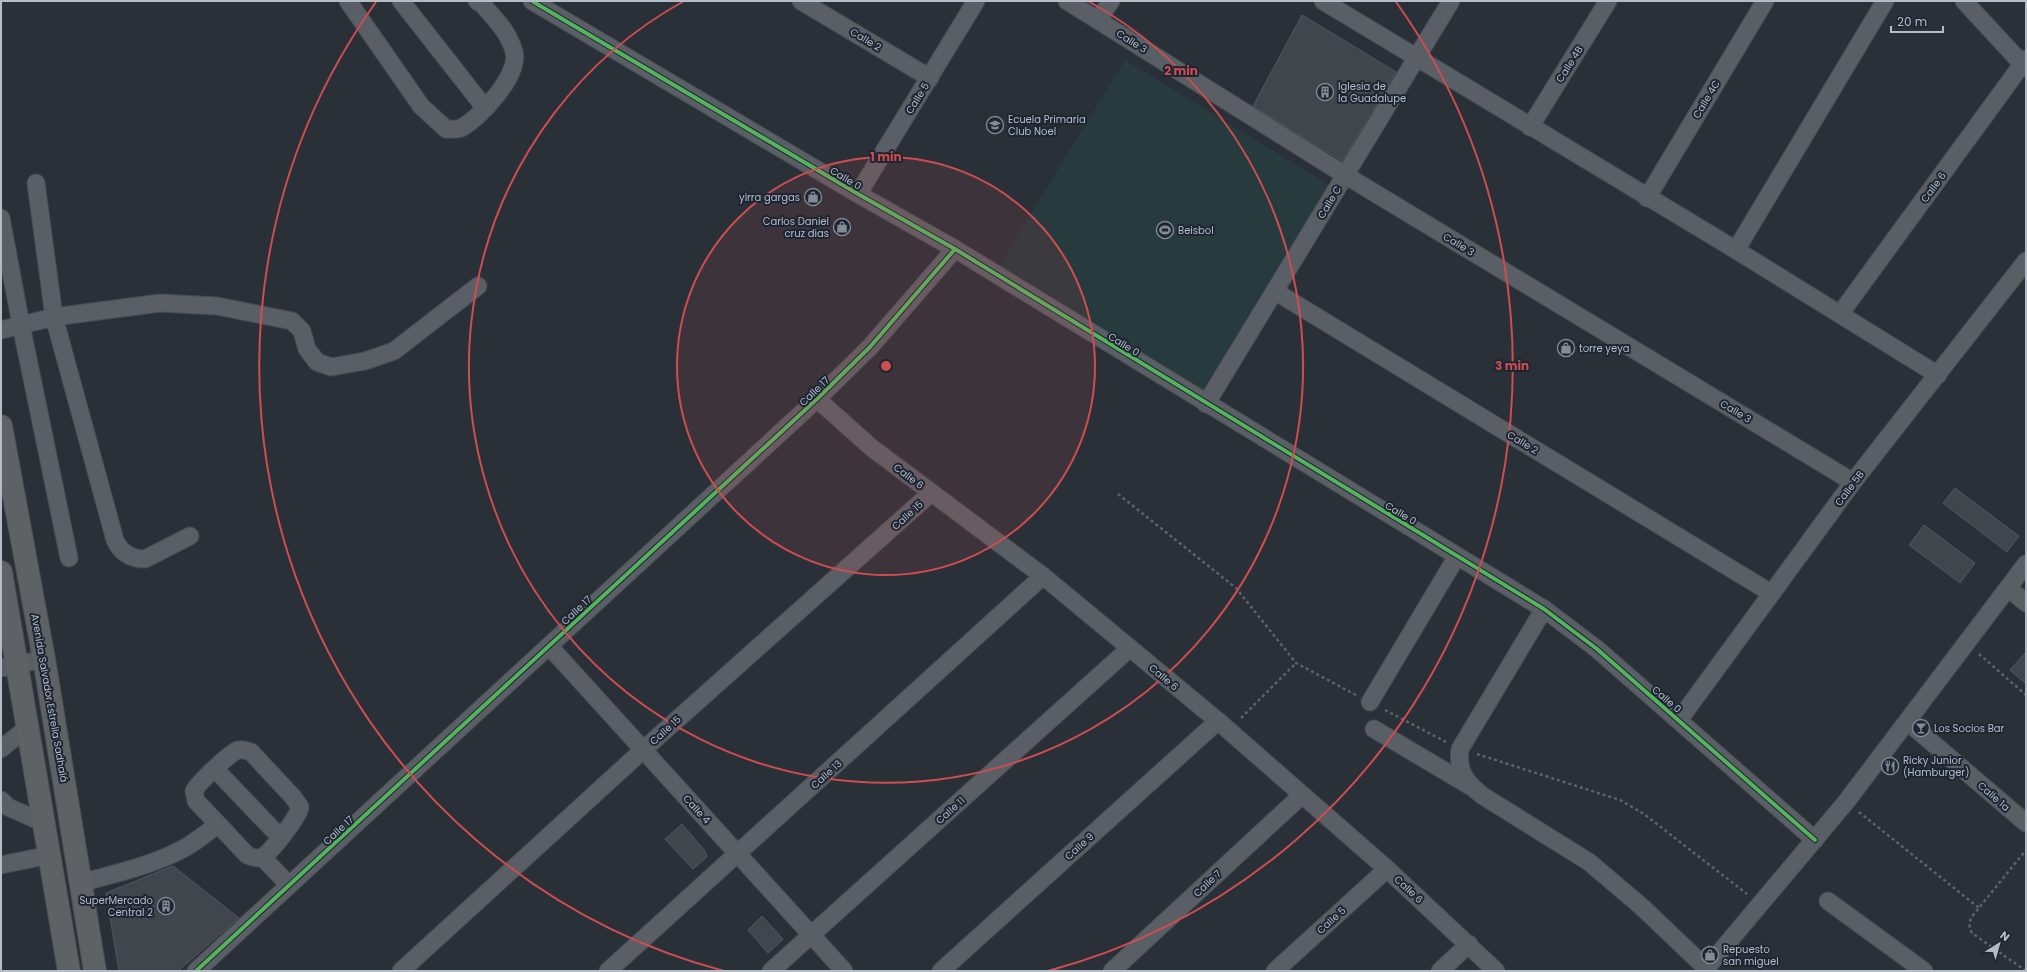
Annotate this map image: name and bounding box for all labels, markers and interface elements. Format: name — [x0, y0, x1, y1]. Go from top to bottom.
scale bar — [1891, 8, 1943, 34]
text: 20 m — [1897, 13, 1927, 30]
street label: Calle 2 — [847, 24, 884, 55]
street label: Calle 3 — [1113, 26, 1150, 57]
street label: Calle 4B — [1552, 43, 1587, 85]
text: 2 min — [1164, 62, 1198, 79]
street label: Calle 4C — [1689, 77, 1724, 121]
place label: Iglesia de la Guadalupe — [1338, 79, 1406, 106]
street label: Calle 5 — [902, 80, 933, 117]
building icon: Iglesia de la Guadalupe — [1315, 82, 1335, 102]
place label: Ecuela Primaria Club Noel — [1008, 112, 1086, 139]
school or university icon: Ecuela Primaria Club Noel — [985, 115, 1005, 135]
text: 1 min — [870, 148, 902, 165]
street label: Calle 0 — [827, 163, 864, 194]
street label: Calle 6 — [1917, 169, 1950, 206]
street label: Calle C — [1314, 183, 1345, 222]
shop icon: yirra gargas — [803, 187, 823, 207]
place label: yirra gargas — [739, 190, 800, 205]
place label: Carlos Daniel cruz dias — [763, 214, 829, 241]
shop icon: Carlos Daniel cruz dias — [832, 217, 852, 237]
sports icon: Beisbol — [1155, 220, 1175, 240]
place label: Beisbol — [1178, 223, 1214, 238]
street label: Calle 3 — [1440, 229, 1477, 260]
street label: Calle 0 — [1105, 329, 1142, 360]
shop icon: torre yeya — [1556, 338, 1576, 358]
place label: torre yeya — [1579, 341, 1630, 356]
text: 3 min — [1495, 357, 1529, 374]
centre of rings — [879, 359, 893, 373]
street label: Calle 17 — [796, 373, 833, 410]
street label: Calle 3 — [1717, 396, 1754, 427]
street label: Calle 2 — [1504, 427, 1541, 458]
street label: Calle 6 — [890, 460, 927, 493]
street label: Calle 5B — [1831, 468, 1868, 509]
street label: Calle 15 — [888, 497, 926, 534]
street label: Calle 0 — [1382, 498, 1419, 529]
street label: Calle 17 — [558, 592, 595, 628]
street label: Avenida Salvador Estrella Sadhalá — [27, 613, 72, 783]
street label: Calle 6 — [1146, 661, 1182, 694]
street label: Calle 0 — [1649, 682, 1685, 716]
street label: Calle 15 — [646, 712, 684, 749]
bar icon: Los Socios Bar — [1911, 718, 1931, 738]
place label: Los Socios Bar — [1934, 721, 2005, 736]
place label: Ricky Junior (Hamburger) — [1903, 753, 1970, 780]
street label: Calle 13 — [807, 756, 845, 792]
restaurant icon: Ricky Junior (Hamburger) — [1880, 756, 1900, 776]
street label: Calle 1a — [1974, 778, 2013, 815]
street label: Calle 4 — [679, 791, 714, 827]
street label: Calle 11 — [932, 793, 968, 828]
street label: Calle 17 — [320, 812, 357, 848]
street label: Calle 9 — [1061, 829, 1097, 864]
street label: Calle 7 — [1190, 866, 1225, 900]
street label: Calle 6 — [1391, 872, 1426, 907]
place label: SuperMercado Central 2 — [80, 893, 153, 920]
building icon: SuperMercado Central 2 — [156, 896, 176, 916]
street label: Calle 5 — [1313, 903, 1349, 938]
north arrow — [1979, 924, 2019, 964]
text: N — [1997, 927, 2013, 945]
place label: Repuesto san miguel — [1723, 942, 1779, 969]
shop icon: Repuesto san miguel — [1700, 945, 1720, 965]

